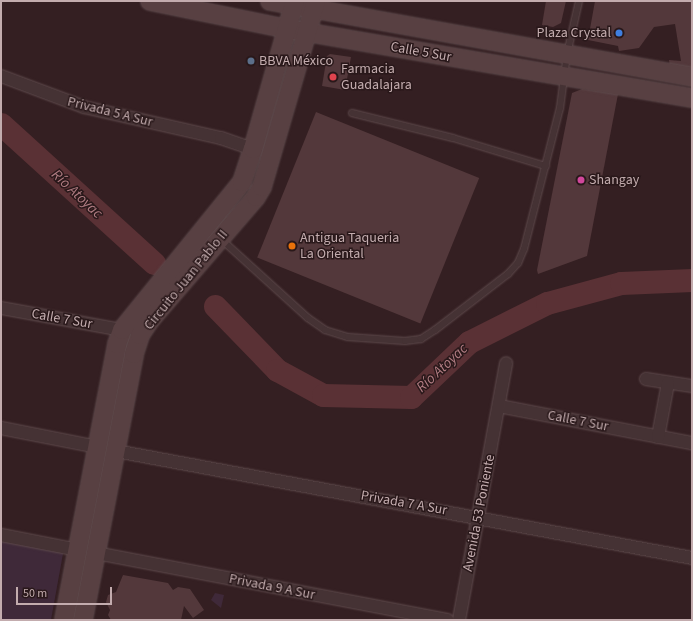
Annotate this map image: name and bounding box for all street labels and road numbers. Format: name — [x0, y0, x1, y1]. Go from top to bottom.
street label: Calle 5 Sur — [389, 38, 453, 66]
street label: Privada 5 A Sur — [66, 93, 154, 131]
street label: Circuito Juan Pablo II — [141, 227, 231, 333]
street label: Calle 7 Sur — [30, 305, 94, 333]
street label: Calle 7 Sur — [546, 407, 610, 435]
street label: Avenida 53 Poniente — [459, 453, 499, 573]
street label: Privada 7 A Sur — [360, 487, 448, 519]
street label: Privada 9 A Sur — [228, 570, 316, 604]

